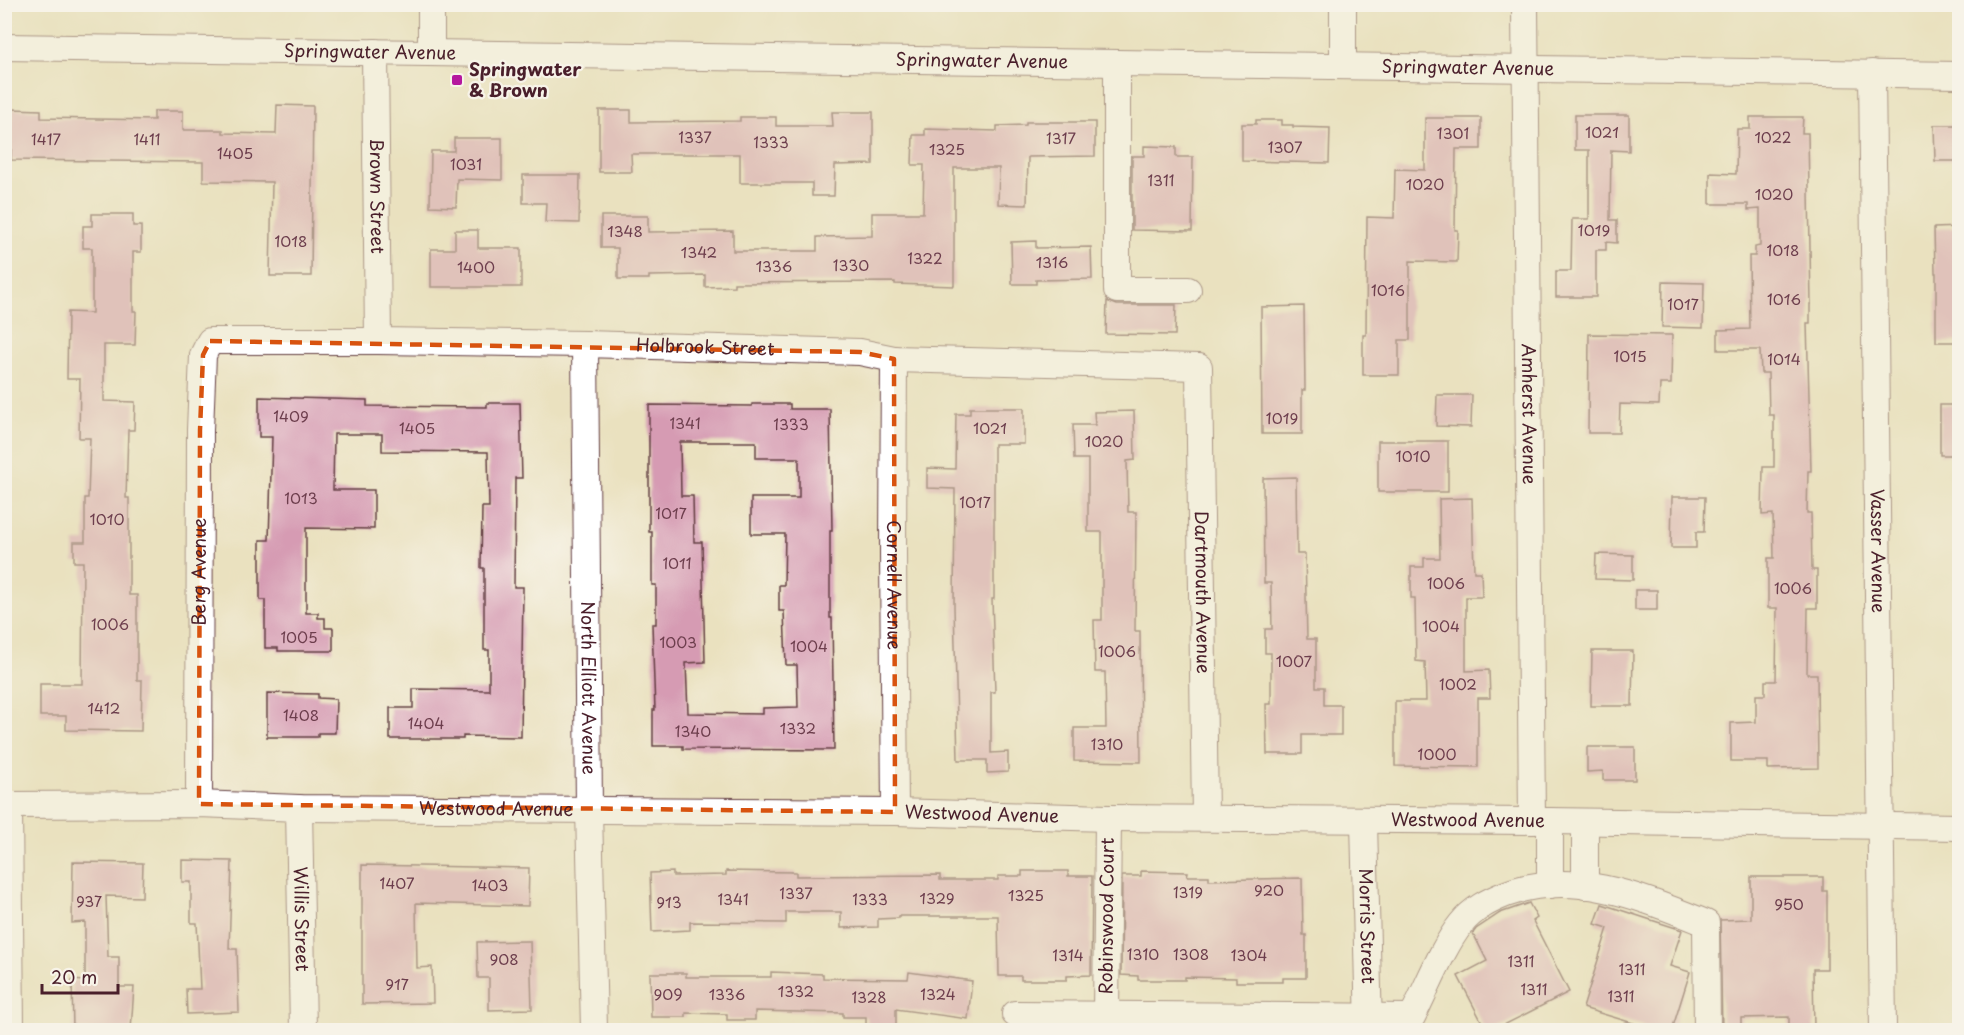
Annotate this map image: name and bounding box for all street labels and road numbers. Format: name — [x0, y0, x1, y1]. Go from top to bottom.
street label: Springwater Avenue — [284, 36, 457, 65]
street label: Springwater Avenue — [895, 45, 1069, 74]
street label: Springwater Avenue — [1381, 52, 1554, 81]
street label: Brown Street — [364, 138, 392, 254]
street label: Holbrook Street — [636, 330, 775, 362]
street label: Amherst Avenue — [1516, 343, 1544, 485]
street label: Vasser Avenue — [1865, 489, 1893, 613]
street label: Dartmouth Avenue — [1189, 511, 1218, 674]
street label: Berg Avenue — [184, 518, 212, 626]
street label: Cornell Avenue — [881, 520, 909, 650]
street label: North Elliott Avenue — [575, 601, 604, 775]
street label: Westwood Avenue — [419, 794, 573, 822]
street label: Westwood Avenue — [904, 797, 1060, 829]
street label: Westwood Avenue — [1391, 805, 1545, 833]
street label: Robinswood Court — [1091, 838, 1120, 994]
street label: Willis Street — [288, 866, 317, 972]
street label: Morris Street — [1353, 868, 1383, 984]

